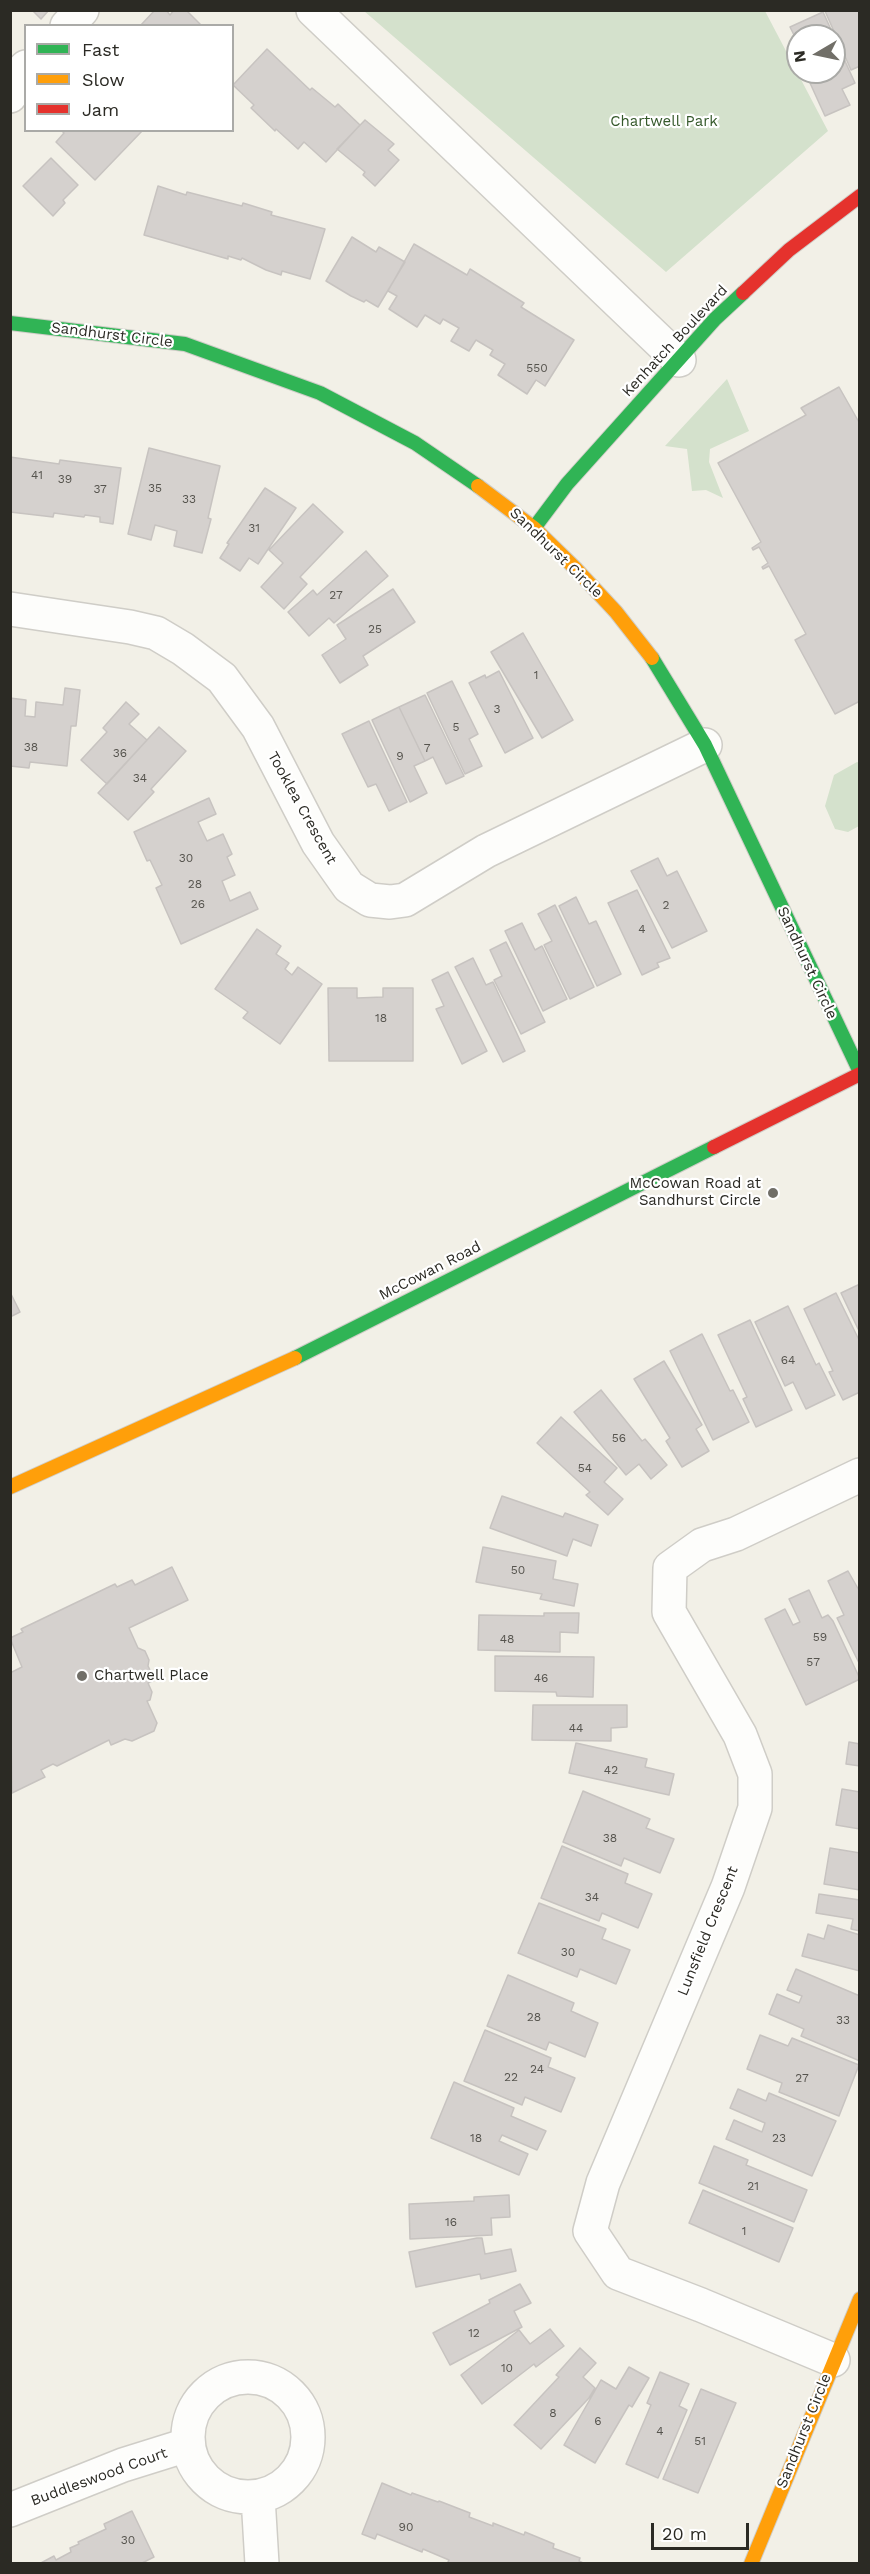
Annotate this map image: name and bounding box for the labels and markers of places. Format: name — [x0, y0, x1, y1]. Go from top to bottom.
place label: McCowan Road at Sandhurst Circle — [629, 1175, 761, 1210]
marker: McCowan Road at Sandhurst Circle — [766, 1186, 780, 1200]
place label: Chartwell Place — [94, 1667, 209, 1685]
marker: Chartwell Place — [75, 1669, 89, 1683]

